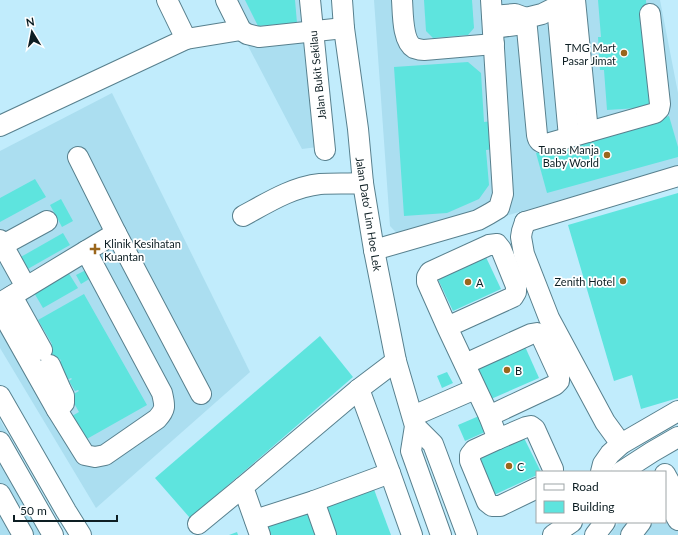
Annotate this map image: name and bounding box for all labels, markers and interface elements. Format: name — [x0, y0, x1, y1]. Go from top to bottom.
north arrow — [12, 12, 52, 52]
text: N — [25, 15, 35, 29]
street label: Jalan Bukit Sekilau — [306, 30, 328, 120]
place label: TMG Mart Pasar Jimat — [562, 41, 616, 67]
marker: TMG Mart Pasar Jimat — [619, 48, 629, 58]
place label: Tunas Manja Baby World — [539, 143, 599, 169]
marker: Tunas Manja Baby World — [602, 150, 612, 160]
street label: Jalan Dato' Lim Hoe Lek — [354, 156, 385, 272]
place label: Klinik Kesihatan Kuantan — [104, 237, 181, 263]
marker: Klinik Kesihatan Kuantan — [89, 243, 101, 255]
place label: Zenith Hotel — [554, 275, 615, 288]
place label: A — [476, 276, 484, 289]
marker: Zenith Hotel — [618, 276, 628, 286]
marker: A — [463, 277, 473, 287]
place label: B — [515, 364, 522, 377]
marker: B — [502, 365, 512, 375]
place label: C — [517, 460, 525, 473]
marker: C — [504, 461, 514, 471]
legend — [536, 471, 666, 523]
text: Road — [572, 479, 599, 494]
scale bar — [14, 497, 117, 523]
text: Building — [572, 499, 615, 514]
text: 50 m — [20, 503, 47, 518]

